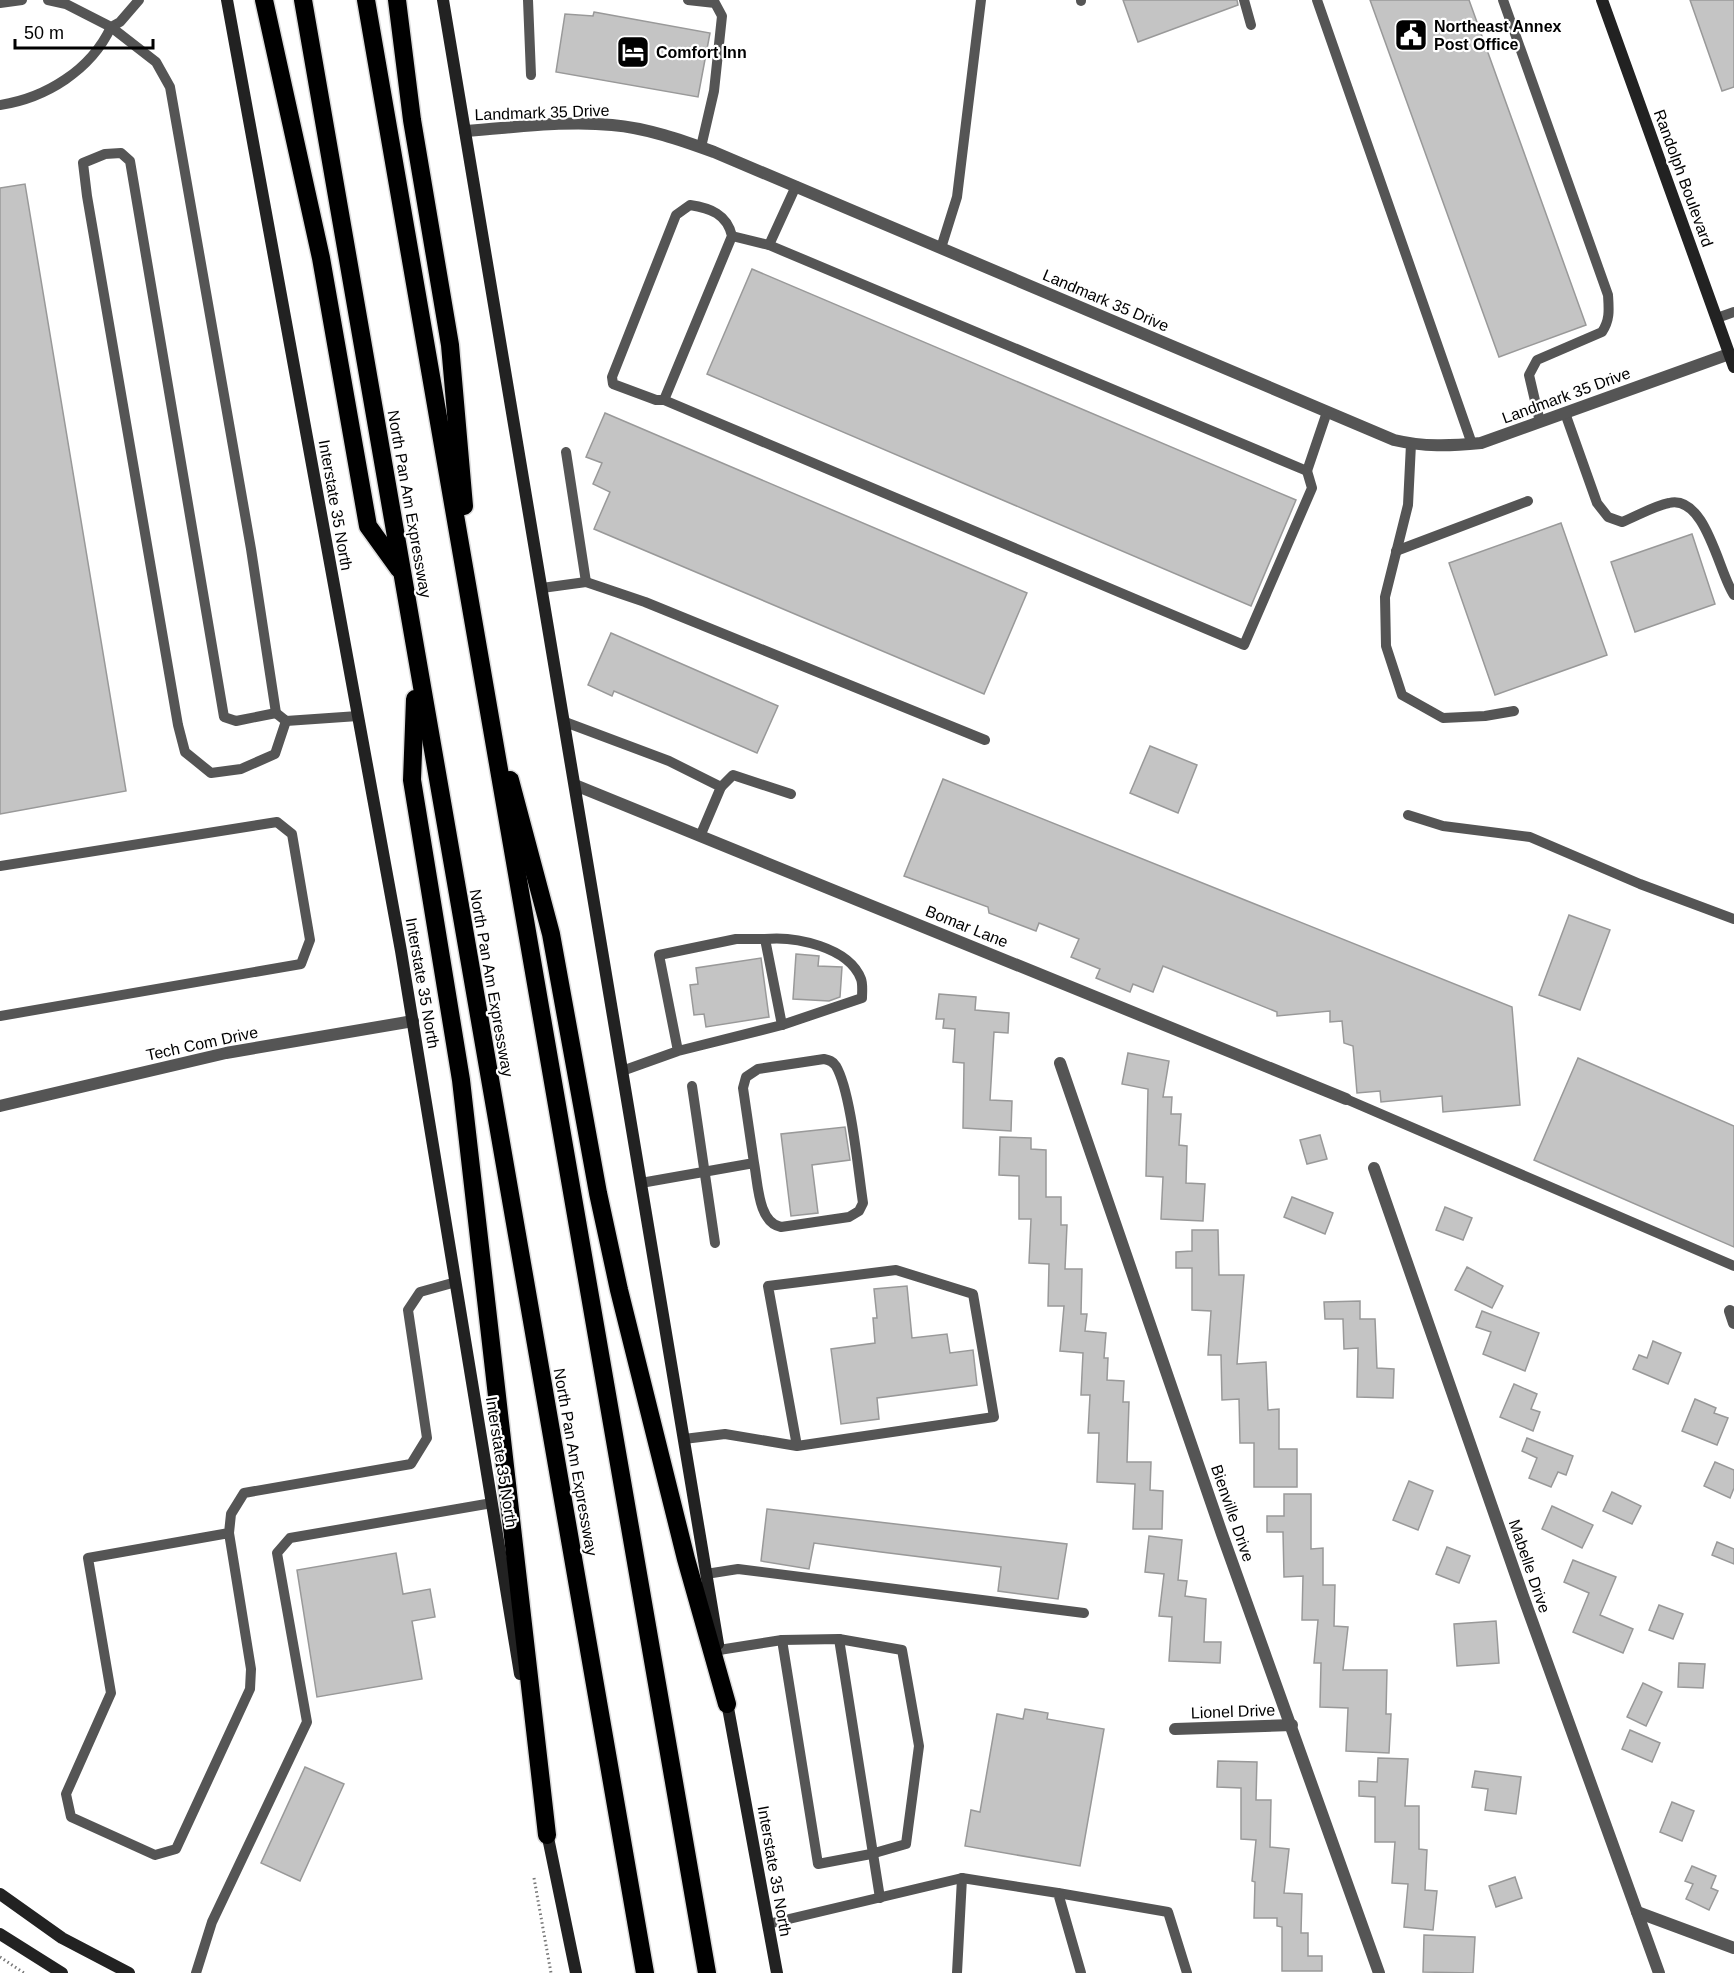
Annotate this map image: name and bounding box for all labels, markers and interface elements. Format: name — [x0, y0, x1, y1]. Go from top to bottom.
scale bar — [15, 12, 153, 50]
public building icon: Northeast Annex Post Office — [1393, 17, 1429, 53]
place label: Northeast Annex Post Office — [1434, 18, 1562, 53]
text: 50 m — [24, 23, 64, 43]
hotel icon: Comfort Inn — [615, 34, 651, 70]
place label: Comfort Inn — [656, 44, 747, 61]
street label: Landmark 35 Drive — [474, 102, 610, 123]
street label: Randolph Boulevard — [1651, 107, 1716, 249]
street label: Landmark 35 Drive — [1040, 266, 1171, 335]
street label: Landmark 35 Drive — [1500, 364, 1633, 427]
street label: North Pan Am Expressway — [385, 409, 434, 599]
street label: Interstate 35 North — [316, 438, 355, 572]
street label: North Pan Am Expressway — [467, 888, 516, 1078]
street label: Bomar Lane — [923, 902, 1010, 951]
street label: Interstate 35 North — [403, 916, 442, 1050]
street label: Tech Com Drive — [145, 1023, 260, 1064]
street label: North Pan Am Expressway — [551, 1367, 600, 1557]
street label: Interstate 35 North — [483, 1395, 520, 1529]
street label: Bienville Drive — [1208, 1462, 1257, 1564]
street label: Mabelle Drive — [1506, 1517, 1554, 1615]
street label: Lionel Drive — [1191, 1702, 1276, 1721]
street label: Interstate 35 North — [755, 1804, 794, 1938]

